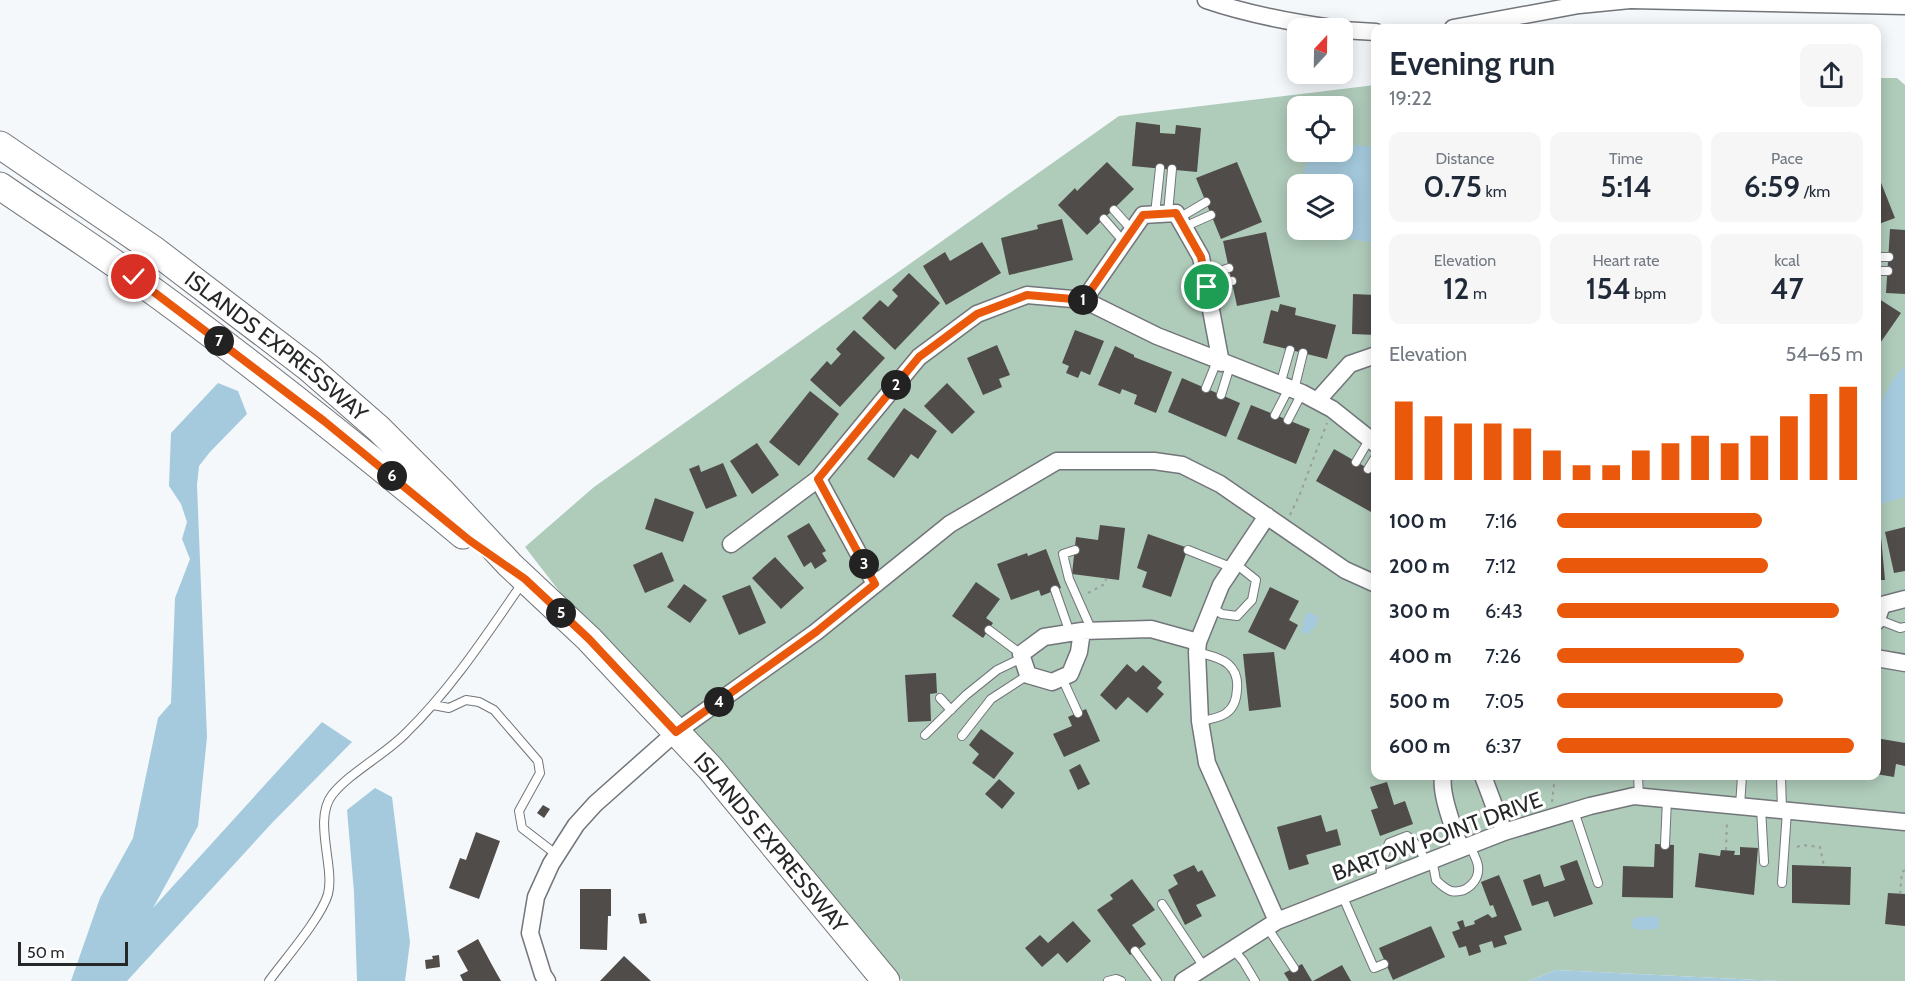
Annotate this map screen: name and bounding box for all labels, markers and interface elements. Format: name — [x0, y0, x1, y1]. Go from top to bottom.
north arrow — [1287, 18, 1353, 84]
map controls — [1287, 18, 1353, 240]
text: Evening run — [1389, 43, 1555, 83]
button: share — [1800, 44, 1863, 107]
text: 19:22 — [1389, 86, 1432, 110]
button: locate — [1287, 96, 1353, 162]
text: Distance — [1436, 149, 1494, 168]
text: Time — [1609, 149, 1643, 168]
text: Pace — [1771, 149, 1803, 168]
text: 0.75 — [1423, 168, 1482, 205]
text: 5:14 — [1600, 168, 1652, 205]
text: 6:59 — [1744, 168, 1800, 205]
button: layers — [1287, 174, 1353, 240]
text: km — [1482, 182, 1507, 201]
text: /km — [1800, 182, 1830, 201]
pin — [108, 251, 159, 302]
text: Elevation — [1434, 251, 1496, 270]
text: Heart rate — [1593, 251, 1659, 270]
text: kcal — [1774, 251, 1800, 270]
icon: check — [117, 260, 150, 293]
pin — [1181, 261, 1232, 312]
street label: ISLANDS EXPRESSWAY — [179, 265, 374, 427]
icon: arrive — [1190, 270, 1223, 303]
text: 12 — [1443, 270, 1469, 307]
text: 154 — [1586, 270, 1631, 307]
text: 47 — [1770, 270, 1804, 307]
text: m — [1469, 284, 1487, 303]
text: bpm — [1631, 284, 1666, 303]
pin: 1 — [1068, 285, 1098, 315]
text: 1 — [1080, 290, 1086, 309]
pin: 7 — [204, 326, 234, 356]
text: 7 — [215, 331, 223, 350]
text: Elevation — [1389, 342, 1467, 366]
text: 54–65 m — [1786, 342, 1863, 366]
pin: 2 — [881, 370, 911, 400]
text: 2 — [892, 375, 900, 394]
pin: 6 — [377, 461, 407, 491]
text: 6 — [388, 466, 397, 485]
text: 100 m — [1389, 509, 1447, 533]
text: 7:16 — [1485, 509, 1517, 533]
pin: 3 — [849, 549, 879, 579]
text: 3 — [860, 554, 868, 573]
text: 200 m — [1389, 554, 1450, 578]
text: 7:12 — [1485, 554, 1516, 578]
pin: 5 — [546, 598, 576, 628]
text: 300 m — [1389, 599, 1450, 623]
text: 6:43 — [1485, 599, 1523, 623]
text: 5 — [557, 603, 565, 622]
text: 400 m — [1389, 644, 1452, 668]
text: 7:26 — [1485, 644, 1521, 668]
pin: 4 — [704, 687, 734, 717]
text: 500 m — [1389, 689, 1450, 713]
text: 7:05 — [1485, 689, 1524, 713]
text: 4 — [714, 692, 724, 711]
text: 600 m — [1389, 734, 1450, 758]
text: 6:37 — [1485, 734, 1521, 758]
street label: ISLANDS EXPRESSWAY — [688, 747, 853, 938]
street label: BARTOW POINT DRIVE — [1329, 786, 1546, 887]
scale bar — [18, 939, 128, 966]
text: 50 m — [27, 943, 64, 962]

